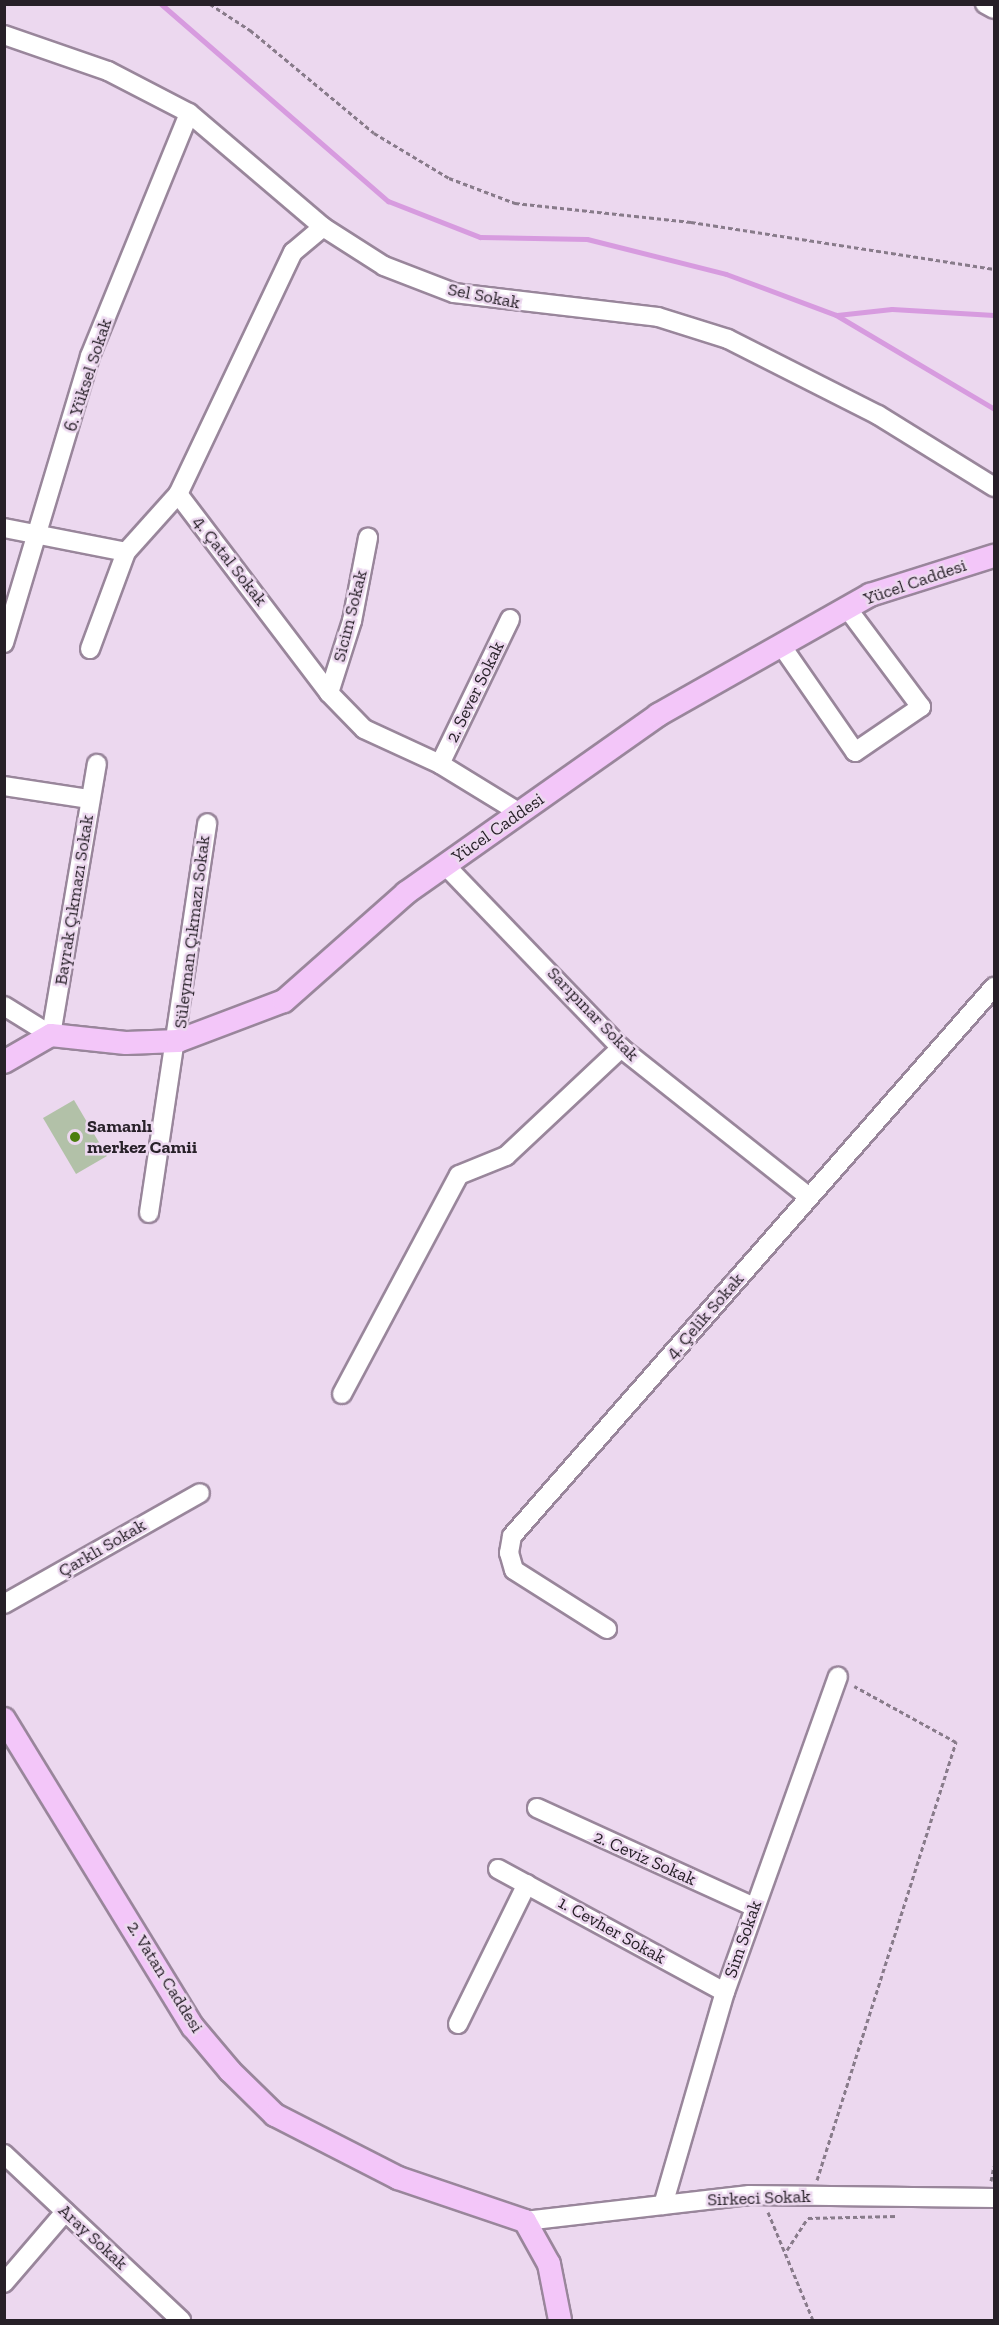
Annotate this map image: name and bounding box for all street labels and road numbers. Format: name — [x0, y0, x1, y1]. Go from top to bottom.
street label: Sel Sokak — [446, 278, 522, 314]
street label: 6. Yüksel Sokak — [59, 315, 117, 435]
street label: 4. Çatal Sokak — [188, 512, 272, 610]
street label: Yücel Caddesi — [861, 554, 969, 610]
street label: Sicim Sokak — [328, 568, 372, 664]
street label: 2. Sever Sokak — [441, 638, 509, 746]
street label: Yücel Caddesi — [448, 788, 548, 868]
street label: Bayrak Çıkmazı Sokak — [50, 813, 98, 987]
street label: Süleyman Çıkmazı Sokak — [169, 834, 215, 1030]
street label: Sarıpınar Sokak — [543, 962, 643, 1066]
street label: 4. Çelik Sokak — [662, 1268, 748, 1364]
street label: Çarklı Sokak — [54, 1514, 150, 1582]
street label: 2. Ceviz Sokak — [590, 1826, 700, 1890]
street label: 1. Cevher Sokak — [554, 1891, 670, 1969]
street label: Sim Sokak — [720, 1897, 766, 1981]
street label: 2. Vatan Caddesi — [122, 1917, 208, 2037]
street label: Sirkeci Sokak — [707, 2185, 811, 2211]
street label: Aray Sokak — [54, 2199, 132, 2275]

